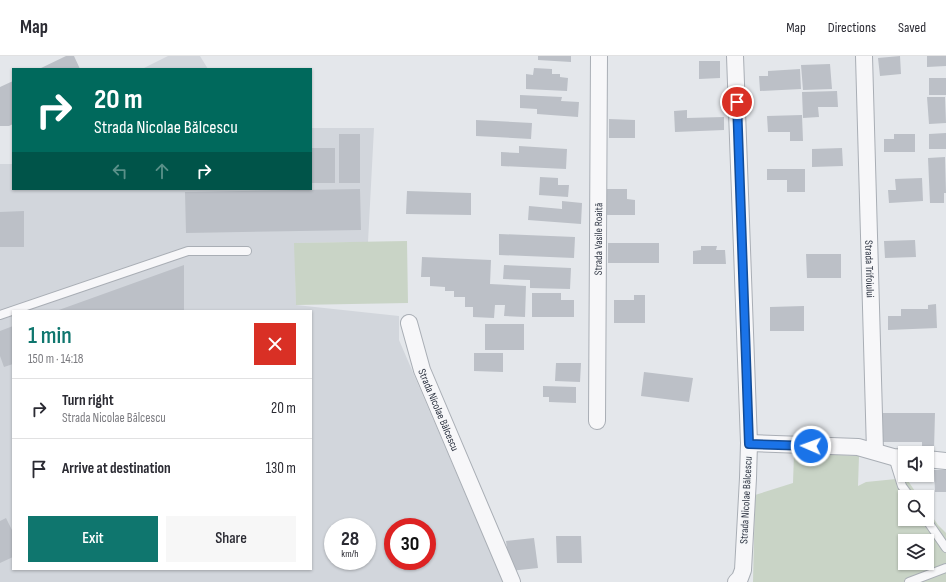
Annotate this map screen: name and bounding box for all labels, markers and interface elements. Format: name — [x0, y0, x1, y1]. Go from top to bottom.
text: Map — [20, 16, 48, 39]
text: Map — [786, 19, 806, 36]
text: Directions — [828, 19, 876, 36]
text: Saved — [898, 19, 926, 36]
text: 20 m — [94, 83, 143, 116]
icon: right — [28, 84, 80, 136]
pin — [720, 85, 754, 119]
icon: arrive — [726, 91, 748, 113]
text: Strada Nicolae Bălcescu — [94, 117, 238, 138]
icon: left — [109, 160, 131, 182]
icon: ahead — [151, 160, 173, 182]
icon: right — [193, 160, 215, 182]
street label: Strada Vasile Roaită — [591, 203, 605, 275]
street label: Strada Trifoiului — [863, 240, 877, 298]
text: 1 min — [28, 321, 72, 350]
button: close — [254, 323, 296, 365]
text: 150 m · 14:18 — [28, 351, 83, 367]
street label: Strada Nicolae Bălcescu — [416, 367, 462, 453]
text: Turn right — [62, 391, 114, 410]
icon: right — [28, 398, 50, 420]
text: 20 m — [271, 399, 296, 418]
text: Strada Nicolae Bălcescu — [62, 410, 166, 426]
position arrow — [790, 425, 832, 467]
map controls — [898, 446, 934, 570]
button: sound — [898, 446, 934, 482]
street label: Strada Nicolae Bălcescu — [737, 455, 755, 544]
icon: arrive — [28, 458, 50, 480]
text: Arrive at destination — [62, 459, 171, 478]
text: 130 m — [266, 459, 296, 478]
button: search — [898, 490, 934, 526]
button: Exit — [28, 516, 158, 562]
button: Share — [166, 516, 296, 562]
speed limit sign: 30 — [384, 518, 436, 570]
text: 28 — [341, 527, 359, 551]
button: layers — [898, 534, 934, 570]
text: km/h — [341, 548, 359, 560]

